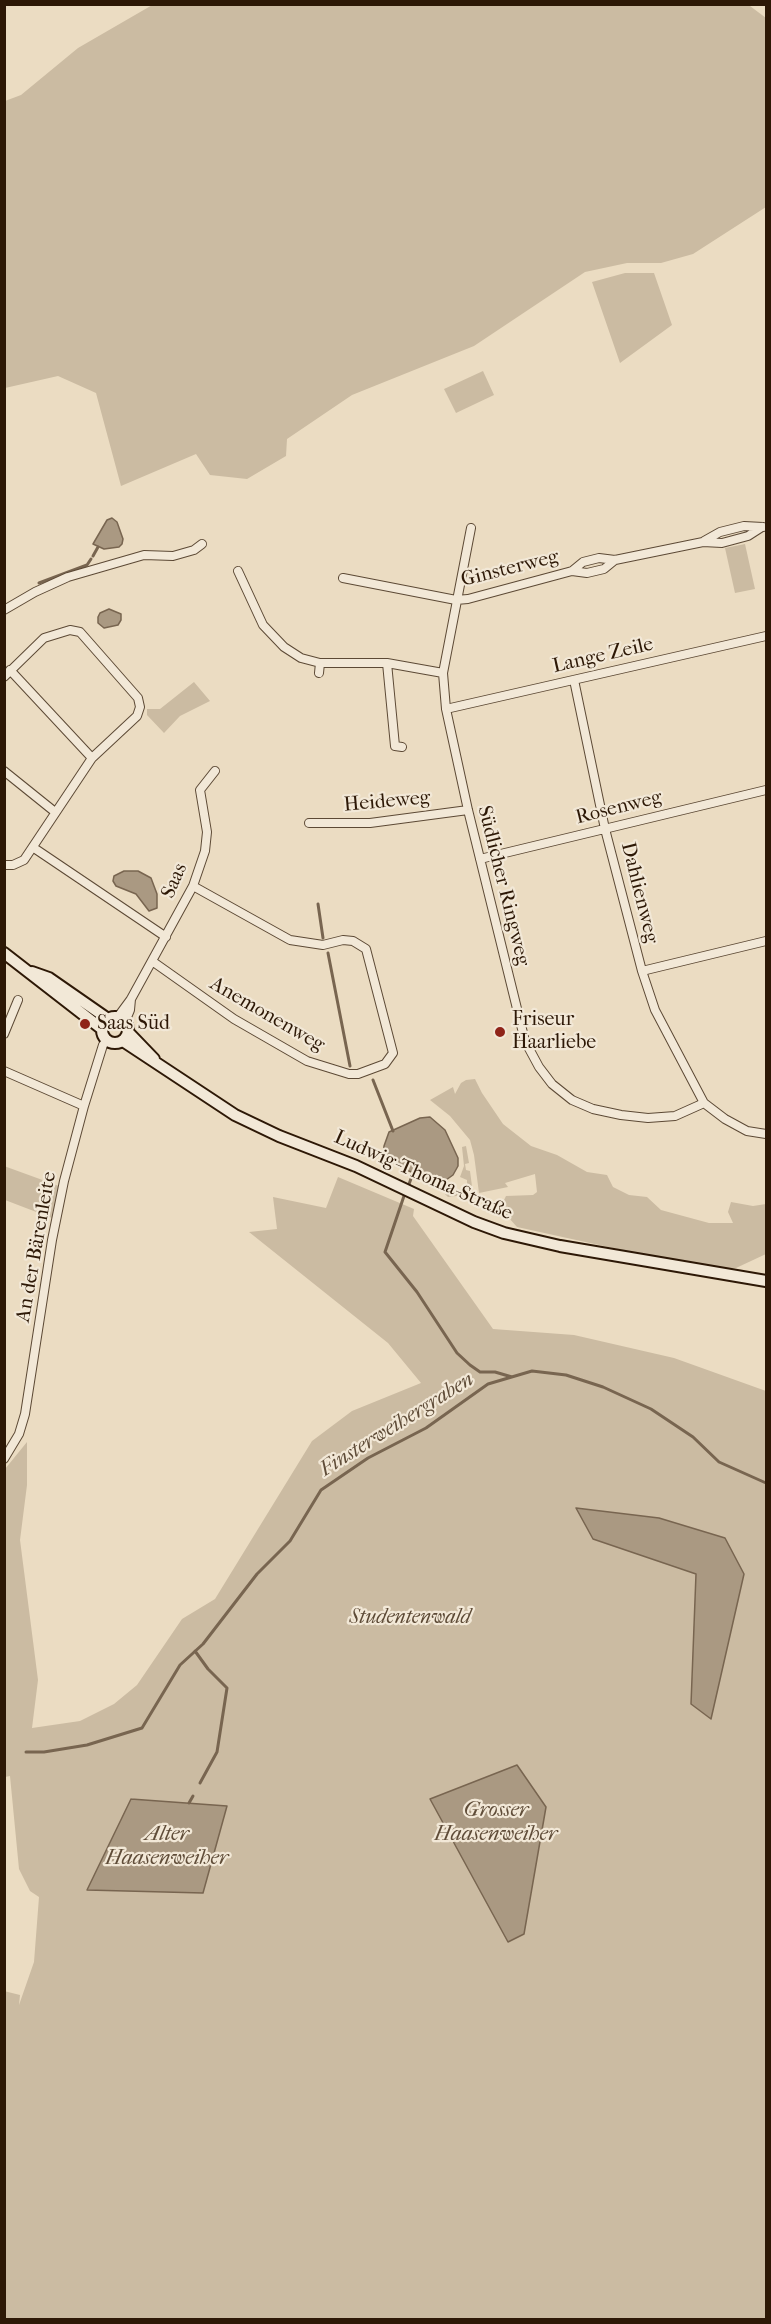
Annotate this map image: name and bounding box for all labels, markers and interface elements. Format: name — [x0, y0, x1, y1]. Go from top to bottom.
street label: Ginsterweg — [459, 545, 561, 593]
street label: Lange Zeile — [550, 633, 656, 679]
street label: Heideweg — [343, 786, 431, 818]
street label: Rosenweg — [573, 786, 665, 830]
street label: Südlicher Ringweg — [471, 803, 535, 969]
street label: Dahlienweg — [615, 840, 663, 946]
street label: Saas — [157, 860, 193, 902]
street label: Anemonenweg — [205, 972, 329, 1058]
place label: Friseur Haarliebe — [512, 1008, 596, 1055]
place label: Saas Süd — [97, 1012, 170, 1036]
marker: Saas Süd — [78, 1017, 92, 1031]
marker: Friseur Haarliebe — [493, 1025, 507, 1039]
street label: Ludwig-Thoma-Straße — [330, 1126, 516, 1226]
street label: An der Bärenleite — [12, 1170, 62, 1324]
water label: Finsterweihergraben — [315, 1367, 479, 1483]
park label: Studentenwald — [349, 1606, 471, 1630]
water label: Grosser Haasenweiher — [435, 1798, 557, 1848]
water label: Alter Haasenweiher — [106, 1822, 228, 1872]

